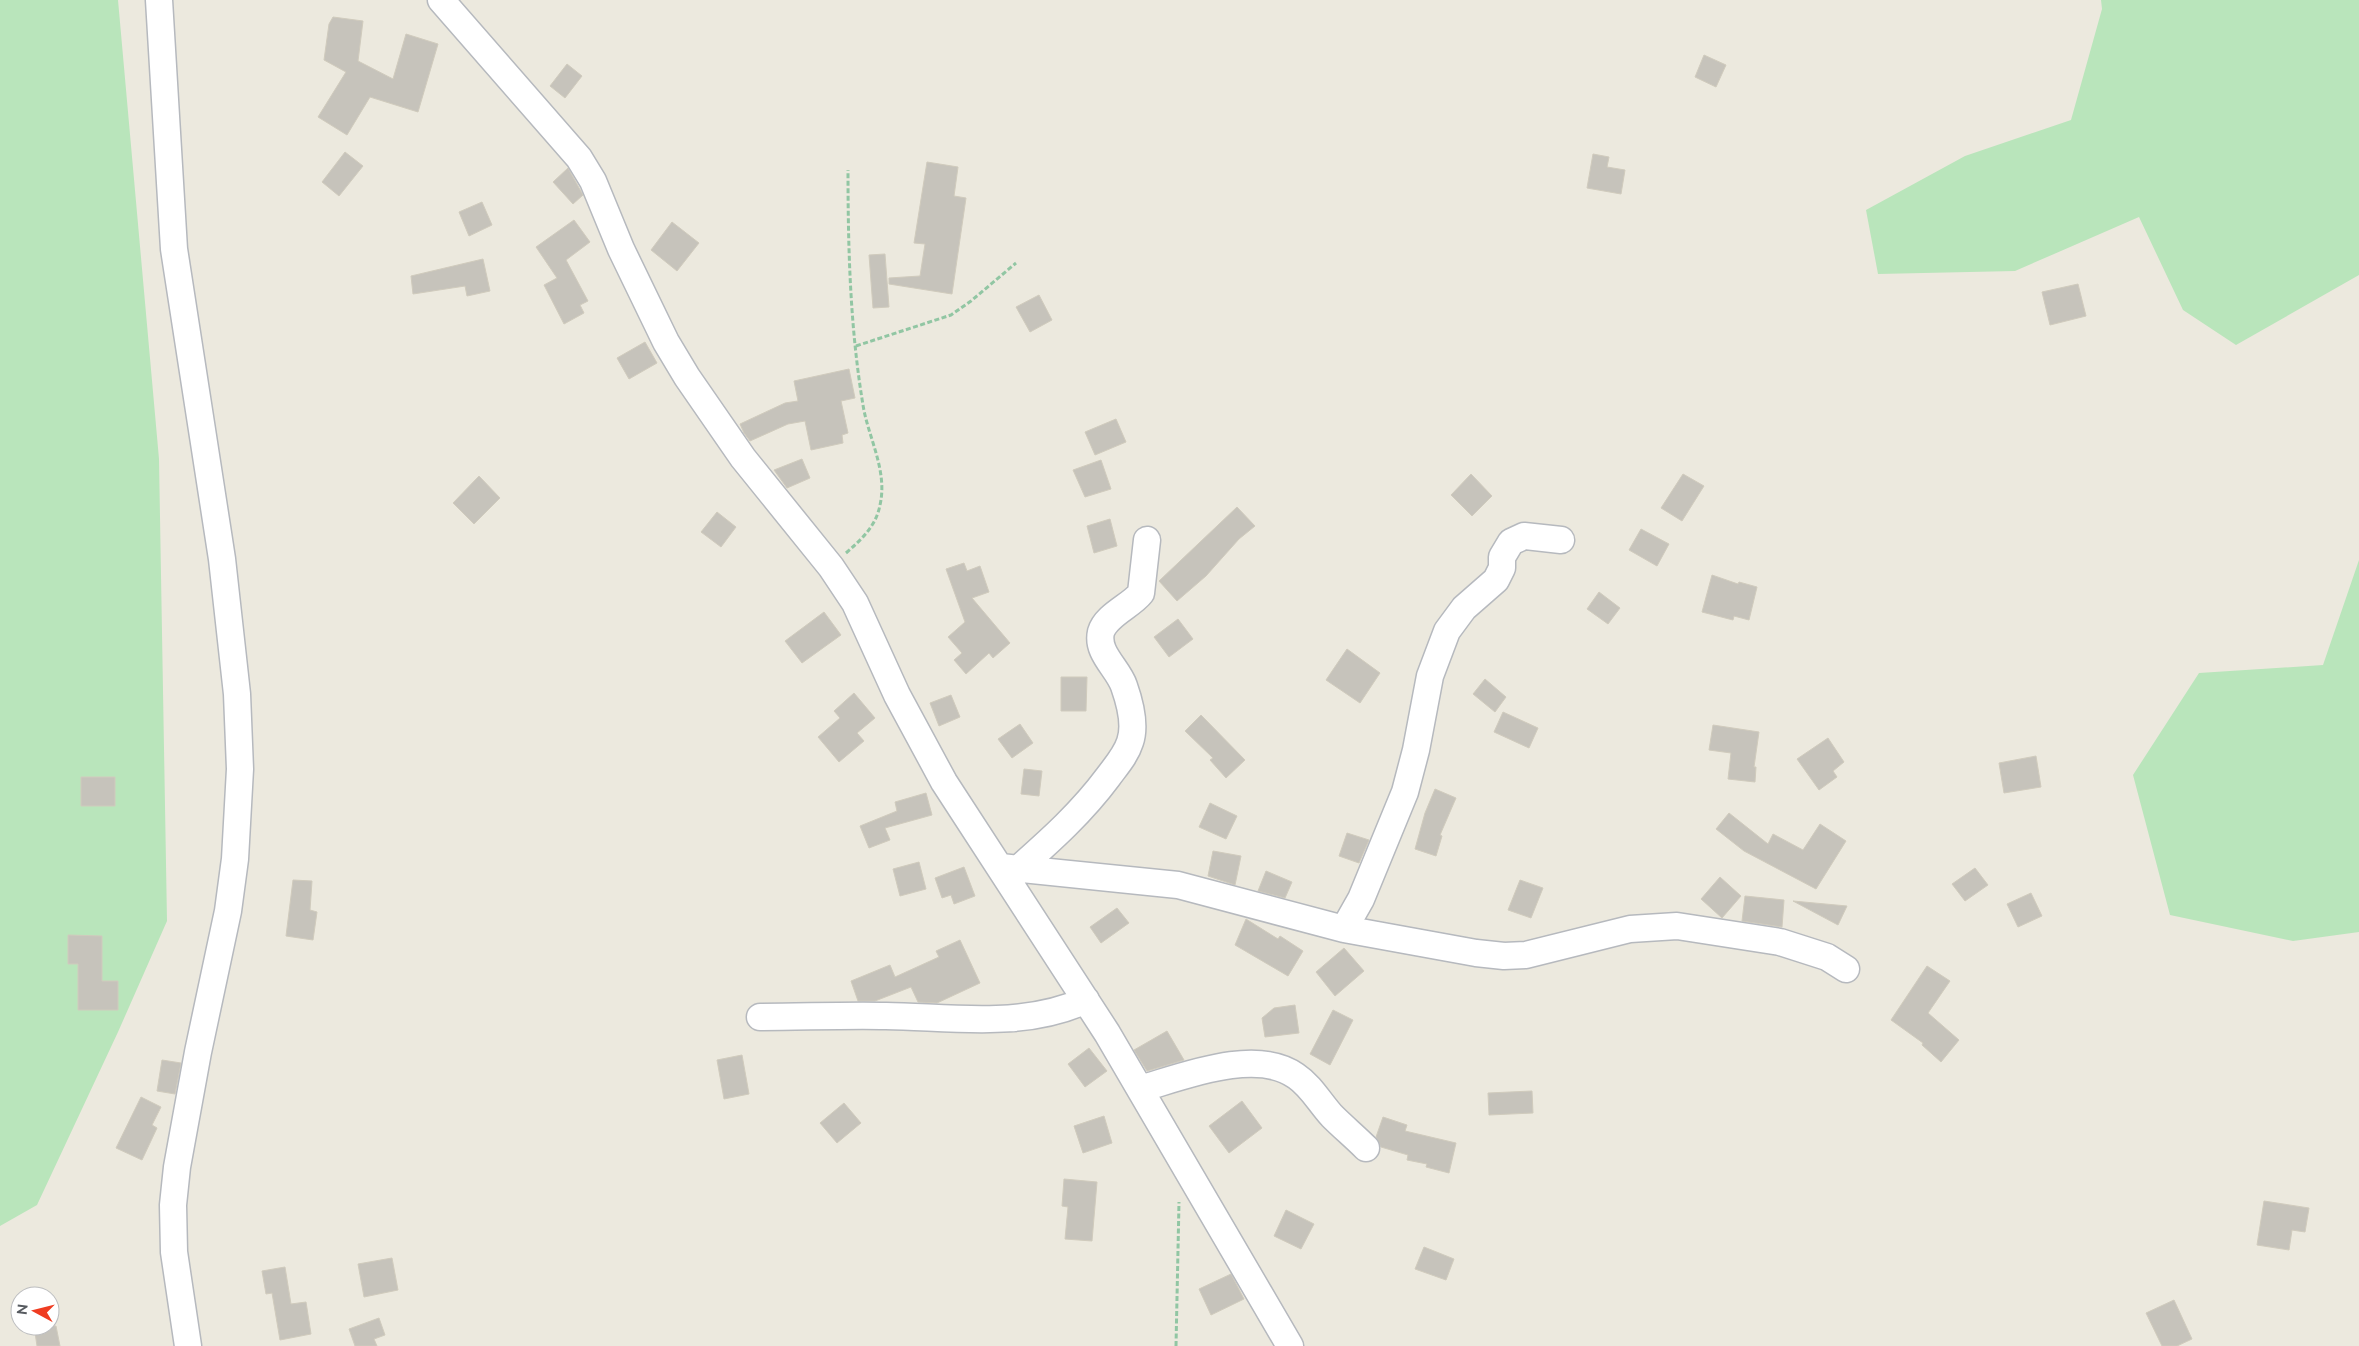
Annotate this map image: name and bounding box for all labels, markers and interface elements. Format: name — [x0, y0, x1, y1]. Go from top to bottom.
north arrow — [10, 1286, 60, 1336]
text: N — [14, 1303, 31, 1316]

